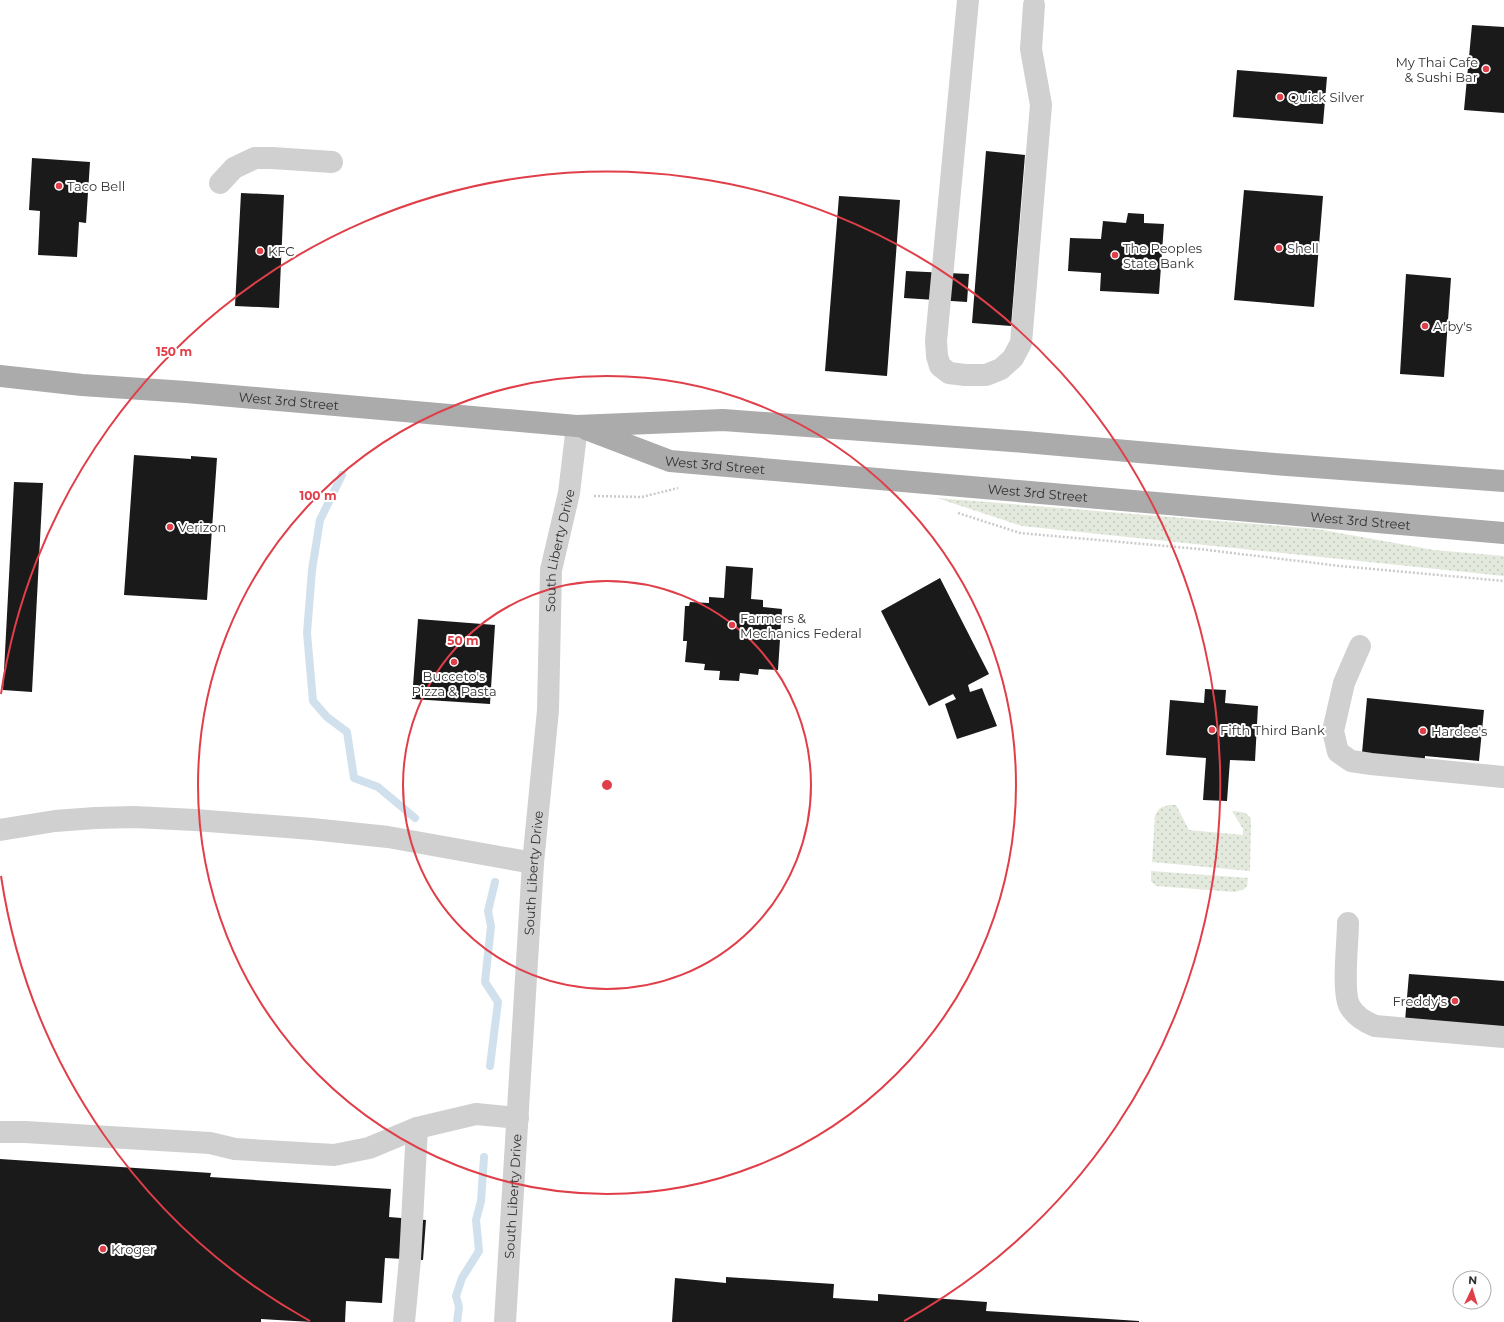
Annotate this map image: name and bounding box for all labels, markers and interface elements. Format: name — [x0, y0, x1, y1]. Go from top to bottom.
place label: My Thai Cafe & Sushi Bar — [1395, 54, 1478, 85]
marker: My Thai Cafe & Sushi Bar — [1481, 64, 1491, 74]
place label: Quick Silver — [1288, 89, 1364, 105]
marker: Quick Silver — [1275, 92, 1285, 102]
place label: Taco Bell — [67, 178, 125, 194]
marker: Taco Bell — [54, 181, 64, 191]
place label: The Peoples State Bank — [1123, 240, 1202, 271]
place label: Shell — [1287, 240, 1319, 256]
place label: KFC — [268, 243, 295, 259]
marker: Shell — [1274, 243, 1284, 253]
marker: KFC — [255, 246, 265, 256]
marker: The Peoples State Bank — [1110, 250, 1120, 260]
place label: Arby's — [1433, 318, 1472, 334]
marker: Arby's — [1420, 321, 1430, 331]
text: 150 m — [156, 344, 192, 359]
street label: West 3rd Street — [238, 389, 340, 413]
street label: West 3rd Street — [664, 453, 766, 477]
street label: West 3rd Street — [987, 480, 1089, 505]
street label: South Liberty Drive — [542, 487, 578, 612]
text: 100 m — [300, 488, 336, 503]
street label: West 3rd Street — [1310, 508, 1411, 533]
place label: Verizon — [178, 519, 226, 535]
marker: Verizon — [165, 522, 175, 532]
place label: Farmers & Mechanics Federal — [740, 610, 862, 641]
marker: Farmers & Mechanics Federal — [727, 620, 737, 630]
text: 50 m — [447, 633, 479, 648]
marker: Bucceto's Pizza & Pasta — [449, 657, 459, 667]
place label: Bucceto's Pizza & Pasta — [411, 668, 497, 699]
place label: Fifth Third Bank — [1220, 722, 1325, 738]
place label: Hardee's — [1431, 723, 1487, 739]
marker: Fifth Third Bank — [1207, 725, 1217, 735]
marker: Hardee's — [1418, 726, 1428, 736]
centre of rings — [600, 778, 614, 792]
street label: South Liberty Drive — [521, 810, 546, 936]
place label: Freddy's — [1392, 993, 1447, 1009]
marker: Freddy's — [1450, 996, 1460, 1006]
street label: South Liberty Drive — [501, 1133, 524, 1259]
place label: Kroger — [111, 1241, 155, 1257]
marker: Kroger — [98, 1244, 108, 1254]
north arrow — [1452, 1270, 1492, 1310]
text: N — [1468, 1273, 1478, 1287]

